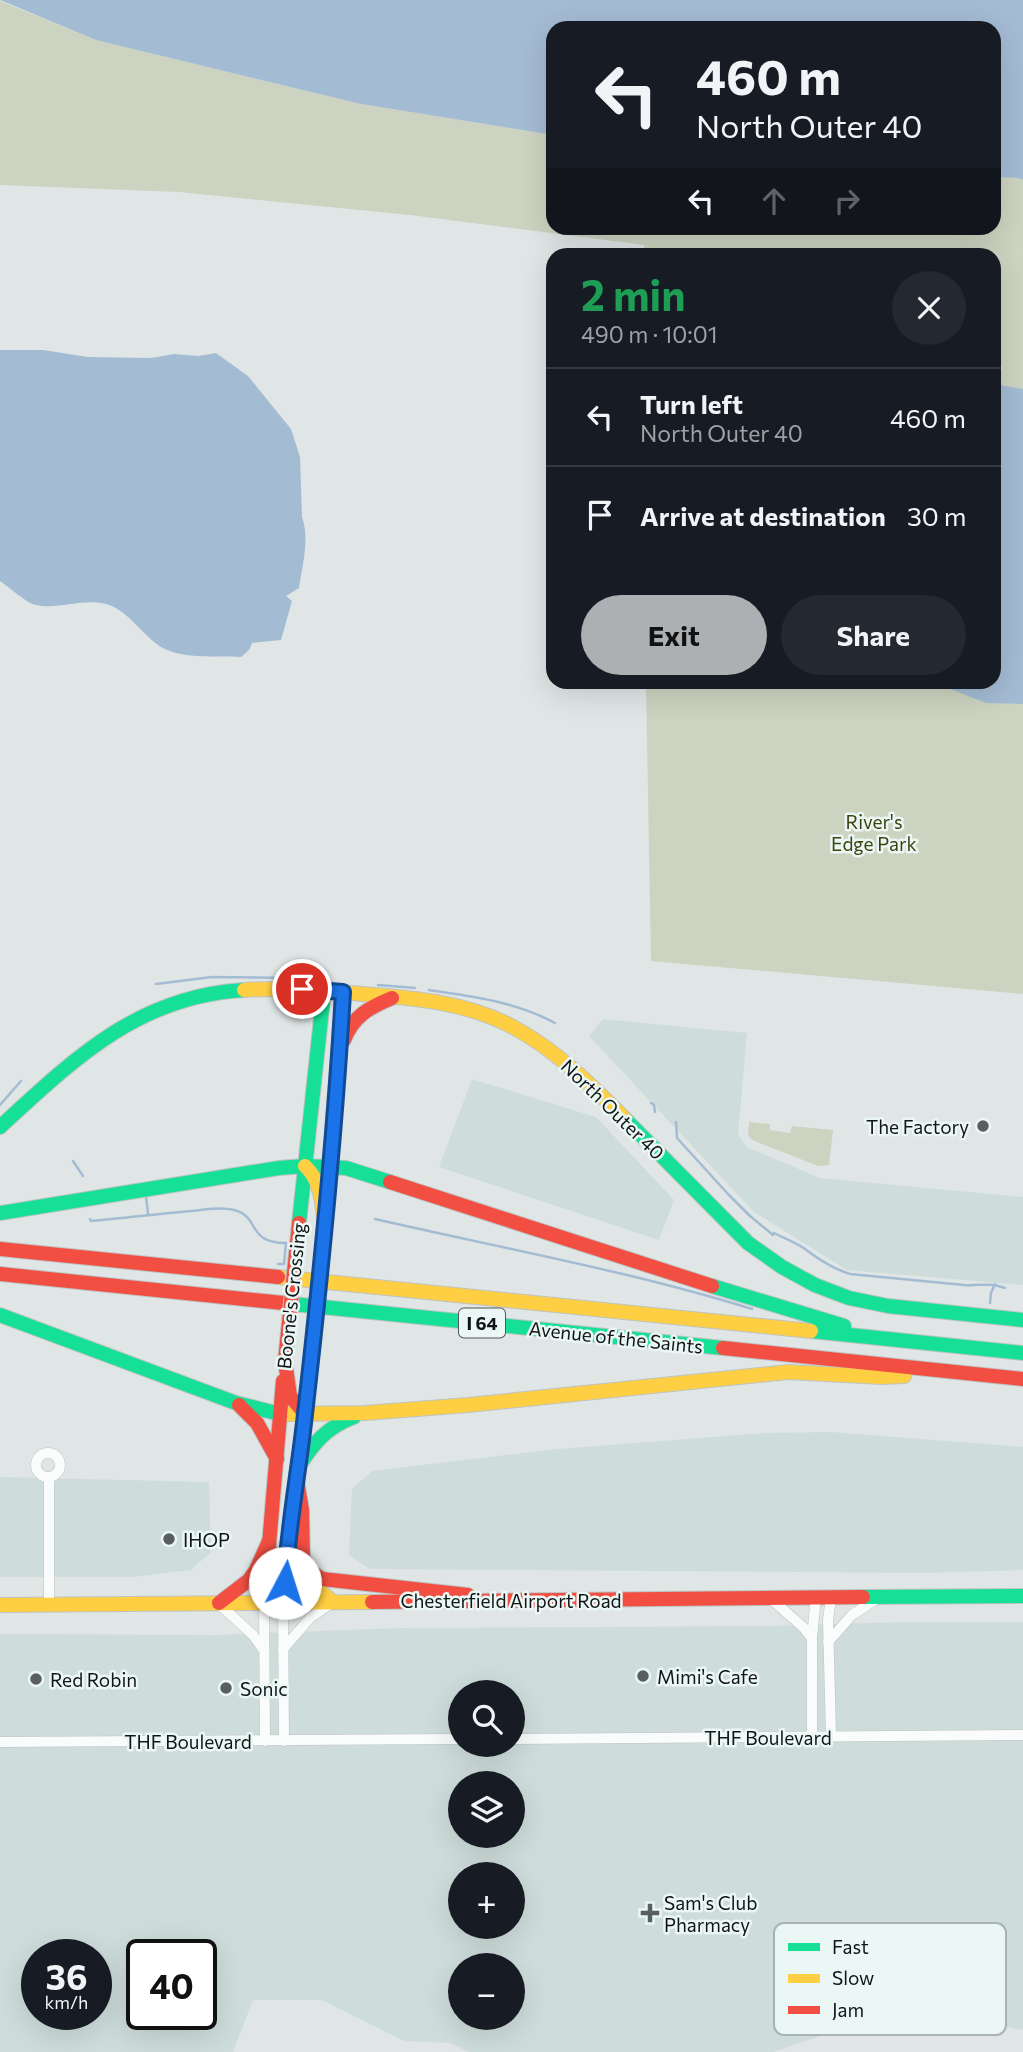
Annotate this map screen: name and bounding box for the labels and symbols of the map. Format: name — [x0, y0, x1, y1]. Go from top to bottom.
park label: River's Edge Park — [831, 810, 917, 855]
pin — [272, 959, 332, 1019]
street label: North Outer 40 — [557, 1054, 669, 1164]
place label: The Factory — [866, 1115, 969, 1138]
marker: The Factory — [975, 1118, 991, 1134]
street label: Boone's Crossing — [272, 1222, 310, 1370]
road number: I 64 — [459, 1308, 505, 1338]
street label: Avenue of the Saints — [528, 1316, 704, 1358]
place label: IHOP — [183, 1528, 230, 1551]
marker: IHOP — [161, 1531, 177, 1547]
position arrow — [248, 1546, 322, 1620]
street label: Chesterfield Airport Road — [400, 1589, 622, 1612]
place label: Mimi's Cafe — [657, 1665, 758, 1688]
place label: Red Robin — [50, 1668, 137, 1691]
marker: Mimi's Cafe — [635, 1668, 651, 1684]
marker: Red Robin — [28, 1671, 44, 1687]
place label: Sonic — [240, 1677, 288, 1700]
marker: Sonic — [218, 1680, 234, 1696]
street label: THF Boulevard — [704, 1726, 832, 1749]
street label: THF Boulevard — [124, 1730, 252, 1753]
place label: Sam's Club Pharmacy — [664, 1891, 757, 1936]
marker: Sam's Club Pharmacy — [642, 1905, 658, 1921]
legend — [774, 1923, 1006, 2035]
text: Fast — [832, 1935, 869, 1958]
speed limit sign: 40 — [126, 1939, 217, 2030]
text: Slow — [832, 1966, 874, 1989]
text: Jam — [832, 1998, 864, 2021]

